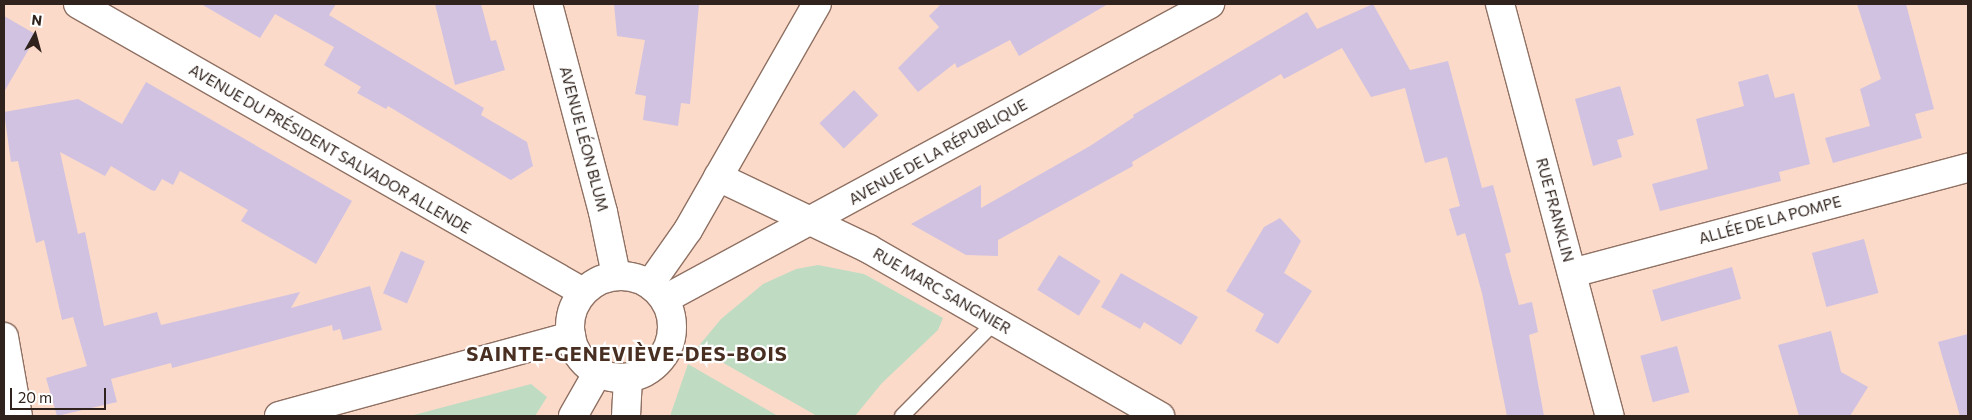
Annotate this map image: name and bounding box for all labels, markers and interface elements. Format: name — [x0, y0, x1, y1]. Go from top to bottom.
north arrow — [10, 10, 60, 60]
text: N — [31, 11, 43, 29]
street label: AVENUE DU PRÉSIDENT SALVADOR ALLENDE — [186, 61, 474, 237]
street label: AVENUE LÉON BLUM — [556, 64, 612, 214]
street label: AVENUE DE LA RÉPUBLIQUE — [846, 95, 1030, 209]
street label: RUE FRANKLIN — [1532, 156, 1578, 264]
street label: ALLÉE DE LA POMPE — [1697, 192, 1843, 248]
street label: RUE MARC SANGNIER — [870, 244, 1014, 338]
district label: SAINTE-GENEVIÈVE-DES-BOIS — [463, 341, 791, 365]
scale bar — [12, 378, 109, 410]
text: 20 m — [18, 388, 52, 406]

